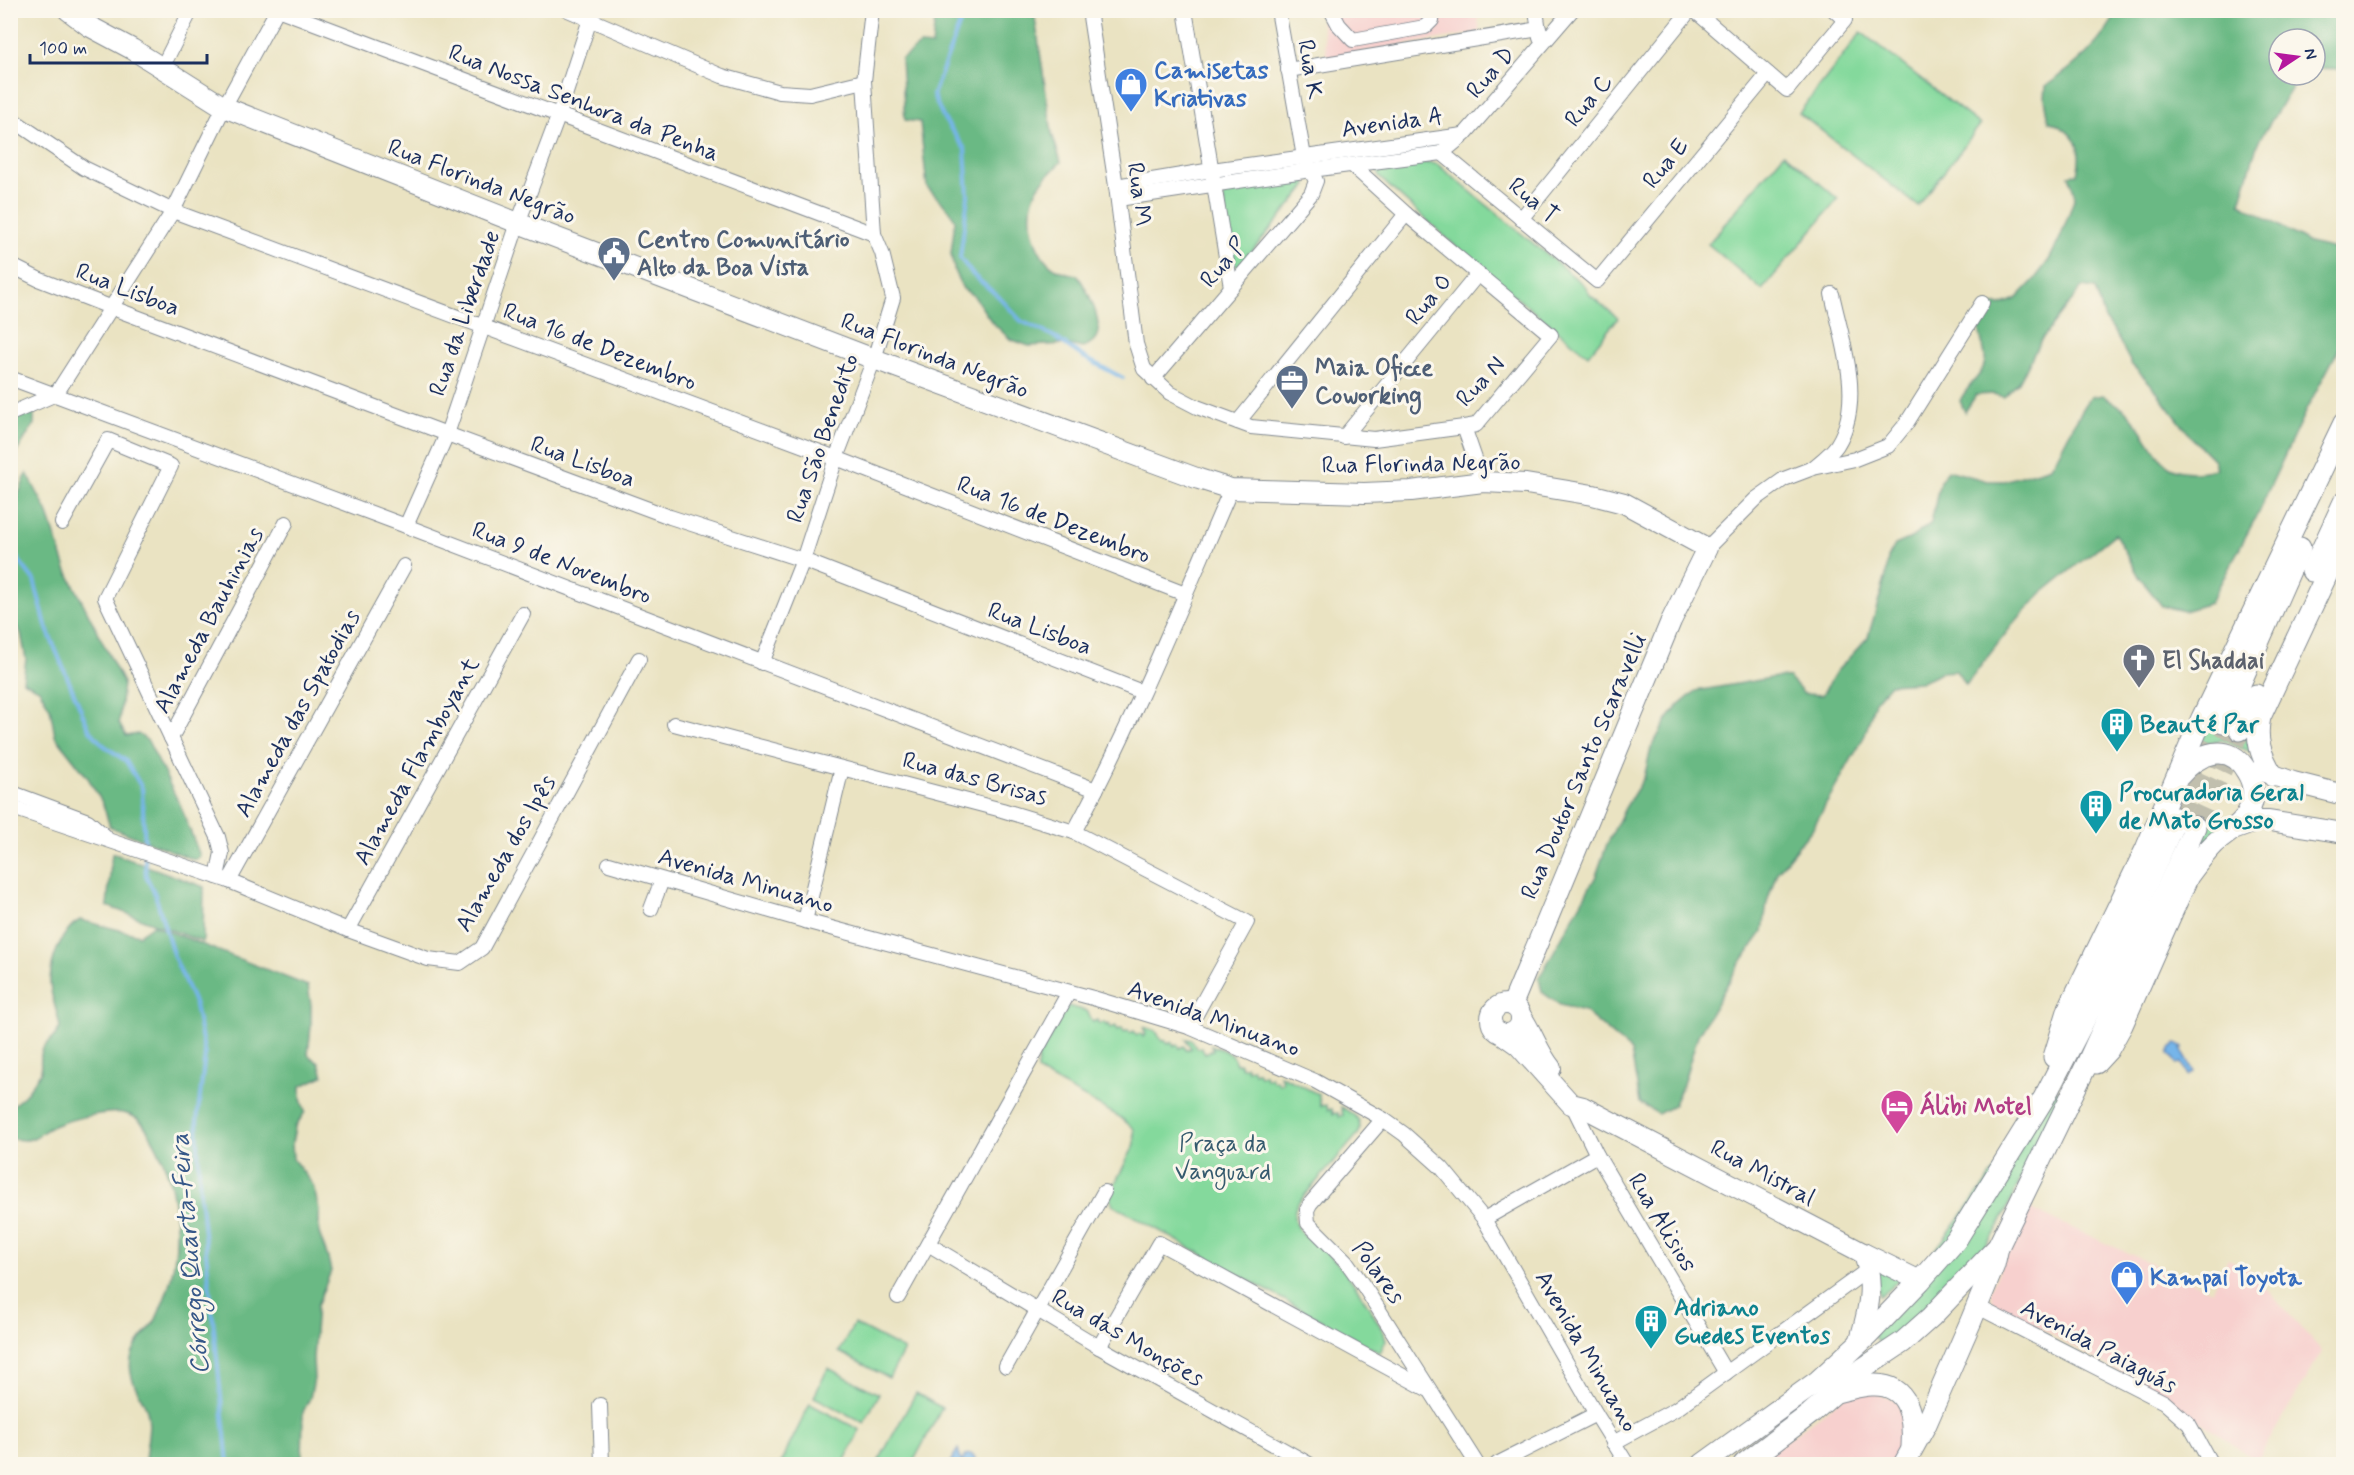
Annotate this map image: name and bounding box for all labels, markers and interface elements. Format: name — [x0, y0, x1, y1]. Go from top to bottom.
scale bar — [30, 27, 207, 65]
north arrow — [2267, 27, 2327, 87]
text: 100 m — [39, 37, 87, 61]
street label: Rua Nossa Senhora da Penha — [444, 37, 723, 169]
street label: Rua K — [1289, 37, 1330, 102]
street label: Rua D — [1460, 40, 1522, 106]
text: N — [2299, 46, 2322, 62]
place label: Camisetas Kriativas — [1154, 56, 1269, 115]
shop icon: Camisetas Kriativas — [1113, 66, 1149, 113]
street label: Rua C — [1558, 68, 1620, 134]
street label: Avenida A — [1339, 101, 1445, 146]
street label: Rua Florinda Negrão — [383, 132, 580, 233]
street label: Rua E — [1636, 132, 1696, 196]
street label: Rua M — [1119, 160, 1158, 228]
street label: Rua T — [1501, 171, 1565, 231]
place label: Centro Comunitário Alto da Boa Vista — [637, 225, 850, 284]
street label: Rua da Liberdade — [423, 226, 508, 401]
street label: Rua P — [1194, 231, 1255, 295]
public building icon: Centro Comunitário Alto da Boa Vista — [596, 235, 632, 282]
street label: Rua Lisboa — [71, 256, 184, 324]
street label: Rua O — [1399, 268, 1459, 332]
street label: Rua 16 de Dezembro — [498, 296, 701, 399]
street label: Rua Florinda Negrão — [836, 306, 1033, 407]
street label: Rua São Benedito — [780, 350, 867, 527]
street label: Rua N — [1450, 350, 1513, 414]
place label: Maia Oficce Coworking — [1315, 353, 1433, 415]
office icon: Maia Oficce Coworking — [1274, 363, 1310, 410]
street label: Rua Lisboa — [526, 429, 639, 496]
street label: Rua Florinda Negrão — [1321, 447, 1521, 482]
street label: Rua 16 de Dezembro — [952, 469, 1155, 572]
street label: Rua 9 de Novembro — [467, 515, 656, 612]
street label: Alameda Bauhinias — [147, 522, 272, 719]
street label: Rua Lisboa — [983, 595, 1096, 663]
street label: Alameda das Spatodias — [228, 604, 369, 823]
street label: Rua Doutor Santo Scaravelli — [1514, 629, 1655, 904]
church icon: El Shaddai — [2121, 642, 2157, 689]
place label: El Shaddai — [2162, 646, 2265, 677]
street label: Alameda Flamboyant — [347, 652, 487, 871]
building icon: Beauté Par — [2099, 706, 2135, 753]
place label: Beauté Par — [2140, 710, 2260, 741]
street label: Rua das Brisas — [899, 745, 1050, 814]
street label: Alameda dos Ipês — [449, 769, 564, 938]
place label: Procuradoria Geral de Mato Grosso — [2119, 778, 2304, 837]
building icon: Procuradoria Geral de Mato Grosso — [2078, 788, 2114, 835]
street label: Avenida Minuano — [654, 842, 837, 921]
street label: Avenida Minuano — [1123, 974, 1304, 1065]
hotel icon: Álibi Motel — [1879, 1088, 1915, 1135]
place label: Álibi Motel — [1920, 1091, 2032, 1123]
park label: Praça da Vanguard — [1175, 1129, 1271, 1190]
water label: Córrego Quarta-Feira — [164, 1132, 220, 1376]
street label: Rua Mistral — [1704, 1133, 1820, 1214]
street label: Rua Alisios — [1620, 1168, 1703, 1278]
street label: Polares — [1344, 1235, 1411, 1311]
shop icon: Kampai Toyota — [2109, 1259, 2145, 1306]
place label: Kampai Toyota — [2150, 1263, 2302, 1294]
street label: Avenida Minuano — [1527, 1266, 1644, 1438]
street label: Rua das Monções — [1045, 1282, 1209, 1395]
place label: Adriano Guedes Eventos — [1674, 1293, 1830, 1352]
street label: Avenida Paiaguás — [2015, 1293, 2182, 1402]
building icon: Adriano Guedes Eventos — [1633, 1303, 1669, 1350]

